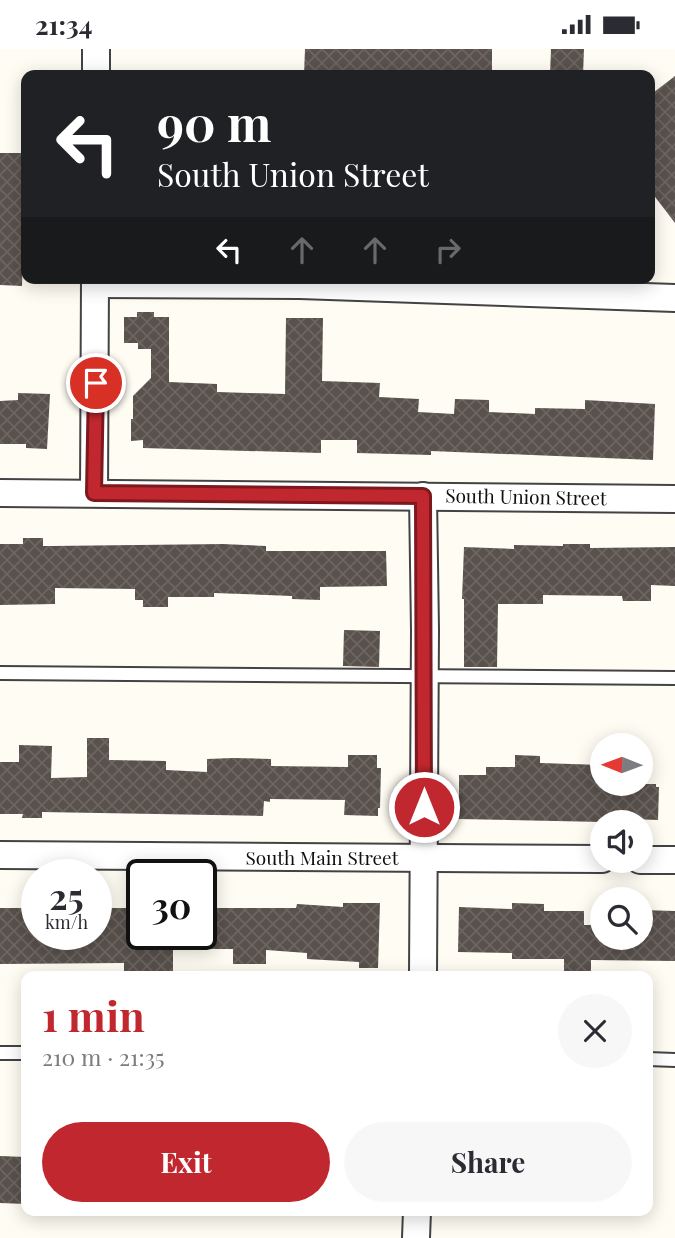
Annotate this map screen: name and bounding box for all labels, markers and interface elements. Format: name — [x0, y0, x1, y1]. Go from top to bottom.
text: 21:34 — [35, 7, 93, 42]
text: 90 m — [157, 89, 271, 154]
icon: left — [42, 98, 133, 189]
text: South Union Street — [157, 152, 429, 195]
icon: left — [210, 231, 248, 269]
icon: ahead — [283, 231, 321, 269]
icon: ahead — [356, 231, 394, 269]
icon: right — [429, 231, 467, 269]
pin — [66, 353, 126, 413]
icon: arrive — [77, 364, 115, 402]
street label: South Union Street — [445, 482, 607, 510]
north arrow — [590, 733, 653, 796]
map controls — [590, 733, 653, 950]
position arrow — [387, 770, 461, 844]
button: sound — [590, 810, 653, 873]
street label: South Main Street — [246, 844, 399, 870]
speed limit sign: 30 — [126, 859, 217, 950]
text: 25 — [49, 872, 84, 919]
button: search — [590, 887, 653, 950]
text: km/h — [45, 910, 88, 934]
text: 1 min — [42, 987, 145, 1043]
button: close — [558, 994, 632, 1068]
text: 210 m · 21:35 — [42, 1041, 165, 1072]
button: Exit — [42, 1122, 330, 1202]
button: Share — [344, 1122, 632, 1202]

